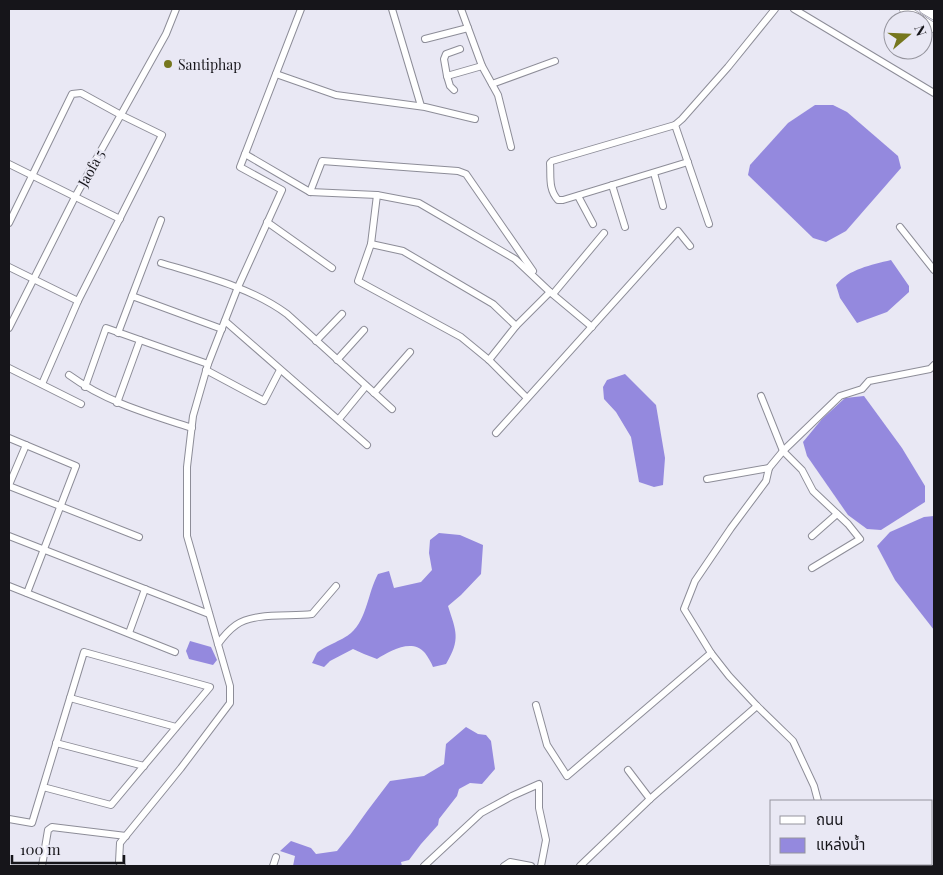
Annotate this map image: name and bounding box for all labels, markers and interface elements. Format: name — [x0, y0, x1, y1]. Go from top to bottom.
north arrow — [883, 10, 933, 60]
text: N — [910, 23, 931, 38]
place label: Santiphap — [178, 55, 241, 74]
marker: Santiphap — [162, 58, 174, 70]
street label: Jaofa 5 — [73, 146, 109, 191]
legend — [770, 800, 933, 865]
text: ถนน — [816, 809, 843, 829]
scale bar — [12, 832, 125, 864]
text: แหล่งน้ำ — [816, 834, 865, 854]
text: 100 m — [20, 839, 61, 859]

